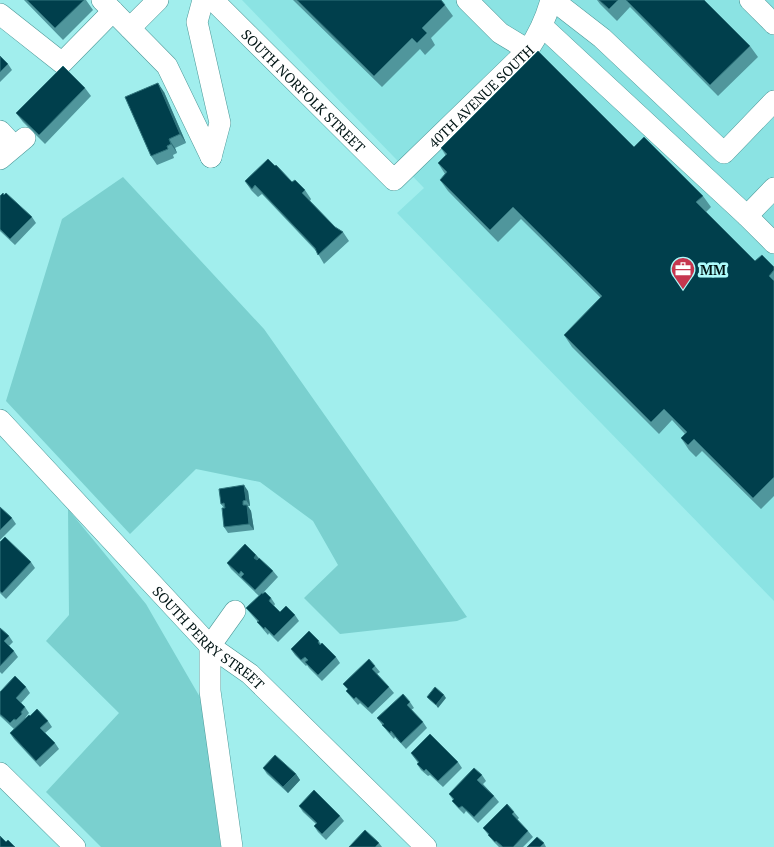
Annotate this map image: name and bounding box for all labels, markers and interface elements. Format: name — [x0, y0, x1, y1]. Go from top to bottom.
street label: SOUTH NORFOLK STREET — [238, 25, 370, 156]
street label: 40TH AVENUE SOUTH — [424, 40, 538, 152]
office icon: MM — [670, 256, 696, 290]
place label: MM — [700, 260, 726, 279]
street label: SOUTH PERRY STREET — [149, 581, 269, 693]

